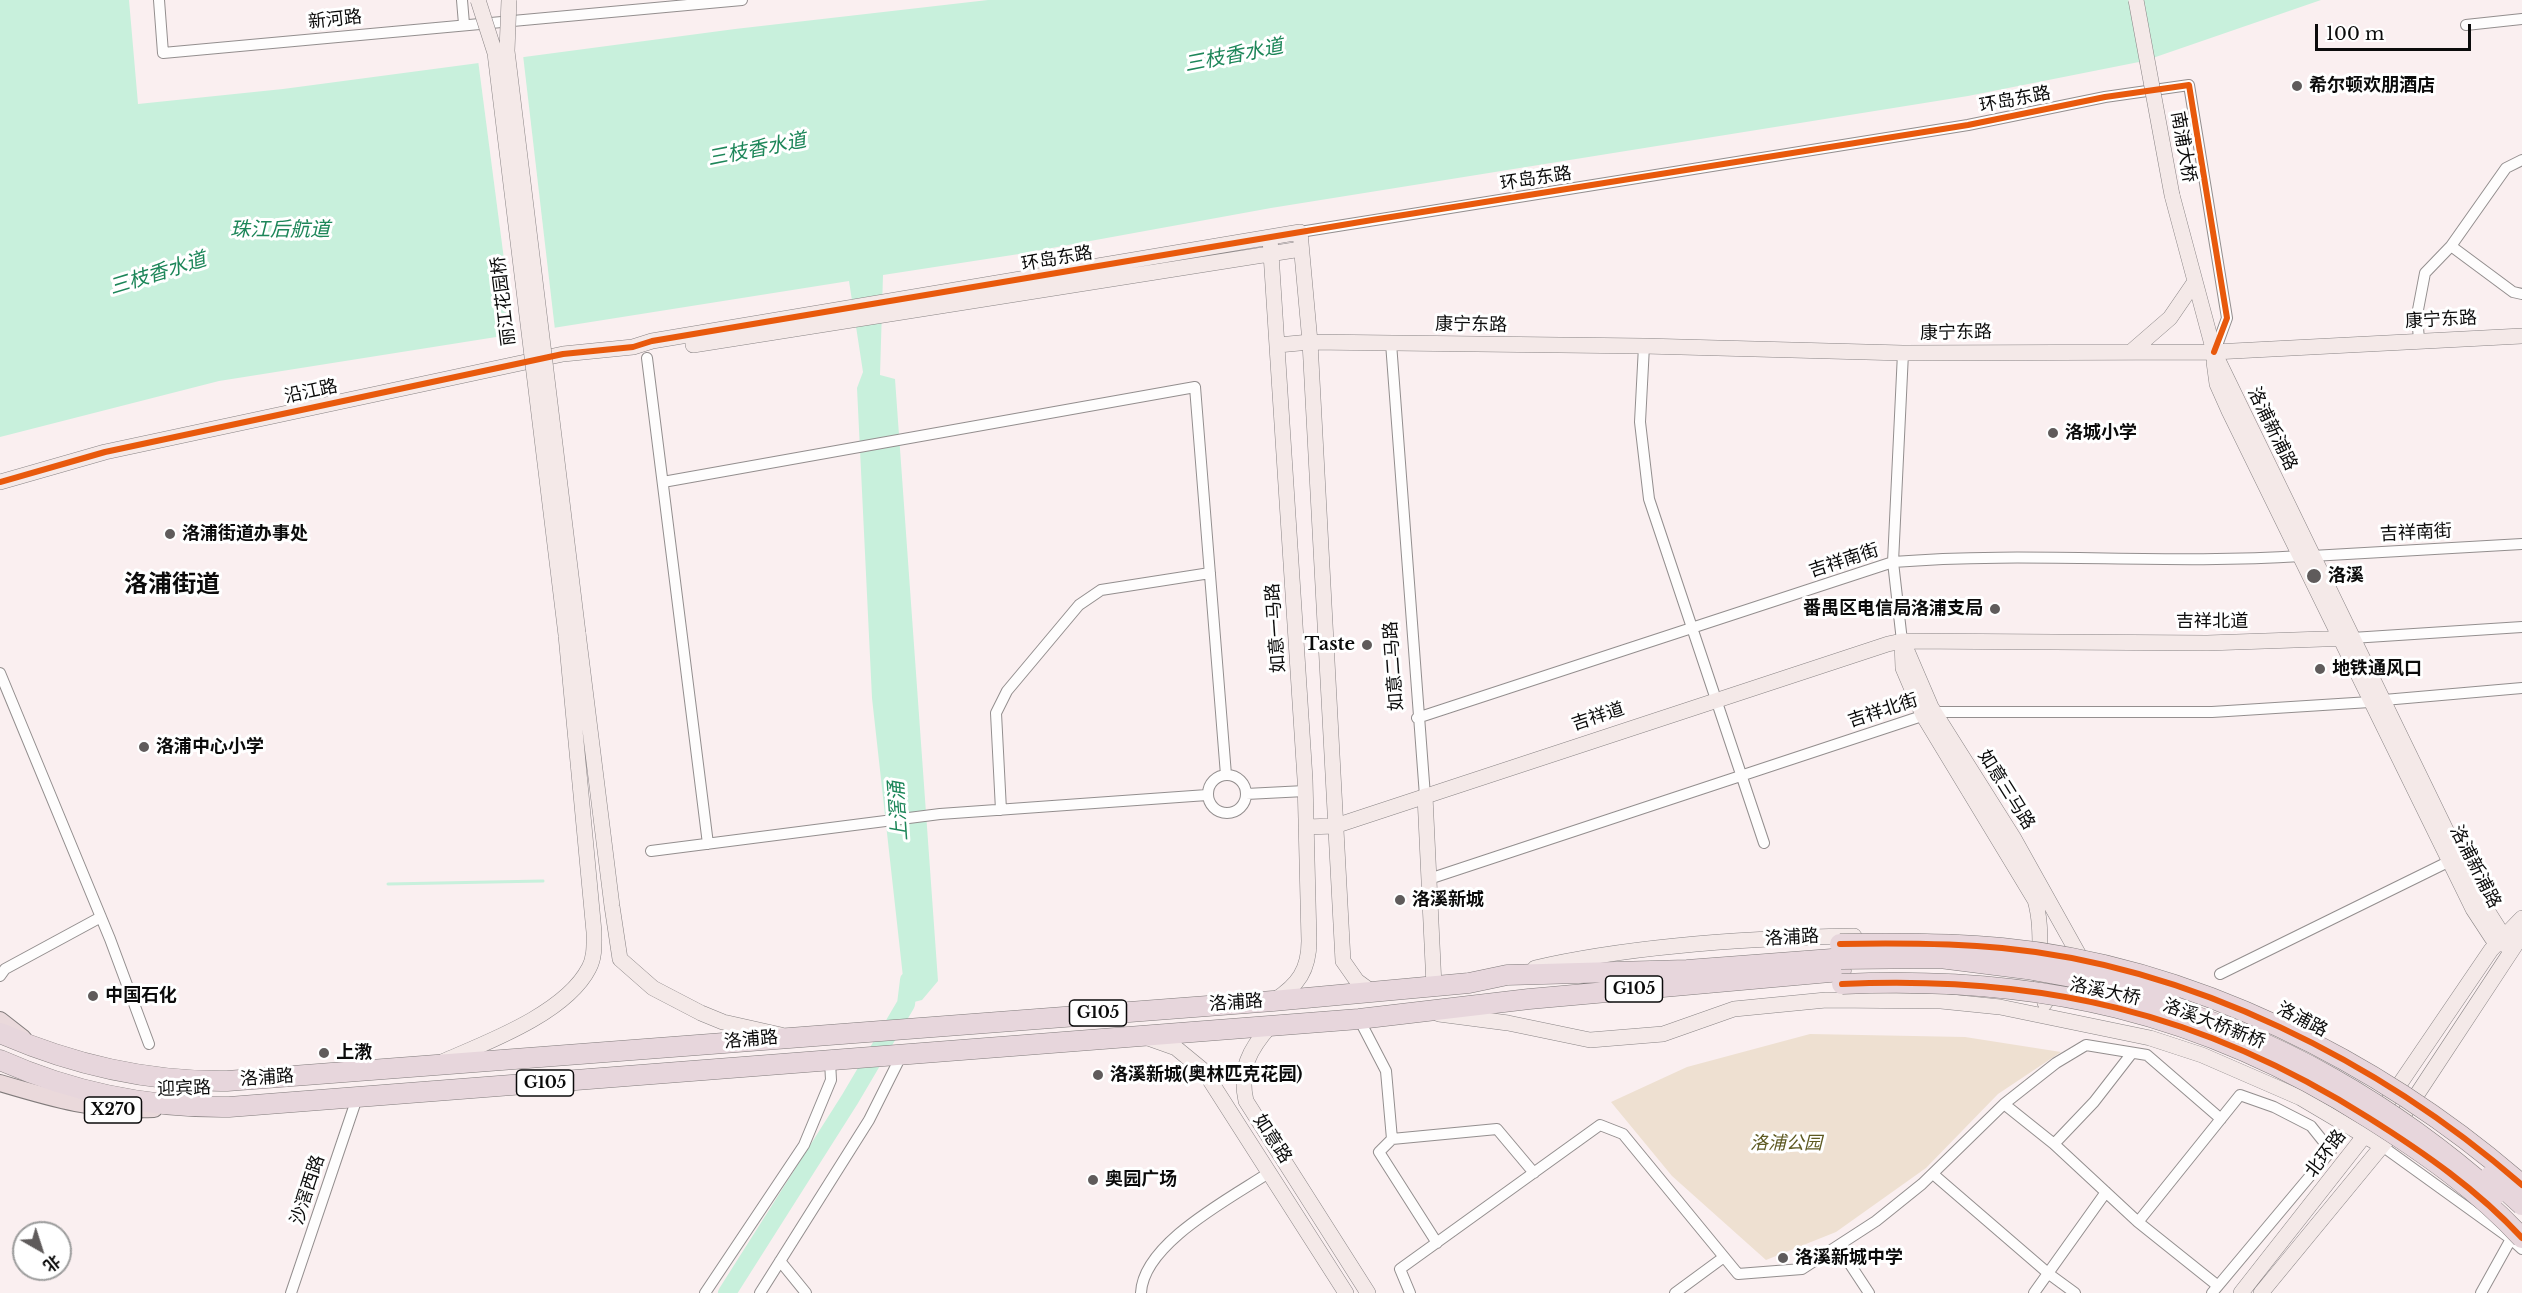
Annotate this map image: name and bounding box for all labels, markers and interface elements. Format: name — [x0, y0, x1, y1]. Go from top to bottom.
street label: 新河路 — [307, 6, 363, 34]
scale bar — [2318, 12, 2474, 50]
text: 100 m — [2326, 23, 2384, 45]
water label: 三枝香水道 — [1183, 35, 1285, 77]
place label: 希尔顿欢朋酒店 — [2309, 75, 2435, 97]
marker: 希尔顿欢朋酒店 — [2290, 79, 2304, 93]
street label: 环岛东路 — [1978, 83, 2052, 117]
street label: 南浦大桥 — [2166, 110, 2200, 184]
water label: 三枝香水道 — [706, 129, 808, 171]
street label: 环岛东路 — [1499, 163, 1573, 195]
water label: 珠江后航道 — [230, 218, 330, 242]
street label: 环岛东路 — [1020, 242, 1094, 276]
water label: 三枝香水道 — [107, 248, 209, 300]
street label: 丽江花园桥 — [488, 255, 520, 347]
street label: 康宁东路 — [2404, 307, 2478, 333]
street label: 康宁东路 — [1435, 314, 1507, 336]
street label: 康宁东路 — [1920, 322, 1992, 344]
street label: 沿江路 — [282, 376, 340, 408]
street label: 洛浦新浦路 — [2243, 384, 2301, 474]
place label: 洛城小学 — [2065, 422, 2137, 444]
marker: 洛城小学 — [2046, 426, 2060, 440]
street label: 吉祥南街 — [2379, 520, 2453, 546]
place label: 洛浦街道办事处 — [182, 523, 308, 545]
marker: 洛浦街道办事处 — [163, 527, 177, 541]
street label: 吉祥南街 — [1806, 540, 1882, 582]
place label: 洛溪 — [2328, 565, 2364, 587]
marker: 洛溪 — [2305, 567, 2323, 585]
district label: 洛浦街道 — [124, 571, 220, 599]
street label: 如意一马路 — [1262, 582, 1290, 674]
place label: 番禺区电信局洛浦支局 — [1803, 598, 1983, 620]
marker: 番禺区电信局洛浦支局 — [1988, 602, 2002, 616]
street label: 吉祥北道 — [2176, 611, 2248, 633]
street label: 如意二马路 — [1380, 620, 1408, 712]
place label: Taste — [1305, 634, 1355, 656]
marker: Taste — [1360, 638, 1374, 652]
place label: 地铁通风口 — [2332, 658, 2422, 680]
marker: 地铁通风口 — [2313, 662, 2327, 676]
street label: 吉祥北街 — [1845, 690, 1921, 732]
street label: 吉祥道 — [1569, 698, 1627, 736]
place label: 洛浦中心小学 — [156, 736, 264, 758]
marker: 洛浦中心小学 — [137, 740, 151, 754]
street label: 如意三马路 — [1973, 746, 2039, 834]
water label: 上滘涌 — [885, 780, 913, 842]
street label: 洛浦新浦路 — [2445, 822, 2505, 912]
place label: 洛溪新城 — [1412, 889, 1484, 911]
marker: 洛溪新城 — [1393, 893, 1407, 907]
street label: 洛浦路 — [1764, 926, 1820, 950]
street label: 洛溪大桥 — [2068, 974, 2142, 1010]
road number: G105 — [1606, 976, 1662, 1002]
place label: 中国石化 — [105, 985, 177, 1007]
marker: 中国石化 — [86, 989, 100, 1003]
street label: 洛浦路 — [1208, 990, 1264, 1016]
street label: 洛溪大桥新桥 — [2160, 995, 2268, 1053]
street label: 洛浦路 — [2273, 998, 2331, 1042]
road number: G105 — [1070, 1000, 1126, 1026]
street label: 洛浦路 — [723, 1027, 779, 1053]
place label: 上漖 — [336, 1042, 372, 1064]
marker: 上漖 — [317, 1046, 331, 1060]
place label: 洛溪新城(奥林匹克花园) — [1110, 1064, 1302, 1086]
street label: 洛浦路 — [239, 1065, 295, 1091]
marker: 洛溪新城(奥林匹克花园) — [1091, 1068, 1105, 1082]
road number: G105 — [516, 1070, 574, 1096]
street label: 迎宾路 — [157, 1077, 211, 1101]
road number: X270 — [84, 1097, 142, 1123]
street label: 如意路 — [1248, 1110, 1296, 1168]
street label: 北环路 — [2301, 1126, 2351, 1182]
park label: 洛浦公园 — [1750, 1133, 1822, 1155]
street label: 沙滘西路 — [287, 1152, 329, 1228]
place label: 奥园广场 — [1105, 1169, 1177, 1191]
marker: 奥园广场 — [1086, 1173, 1100, 1187]
north arrow — [12, 1221, 72, 1281]
place label: 洛溪新城中学 — [1795, 1247, 1903, 1269]
text: 北 — [40, 1251, 65, 1276]
marker: 洛溪新城中学 — [1776, 1251, 1790, 1265]

